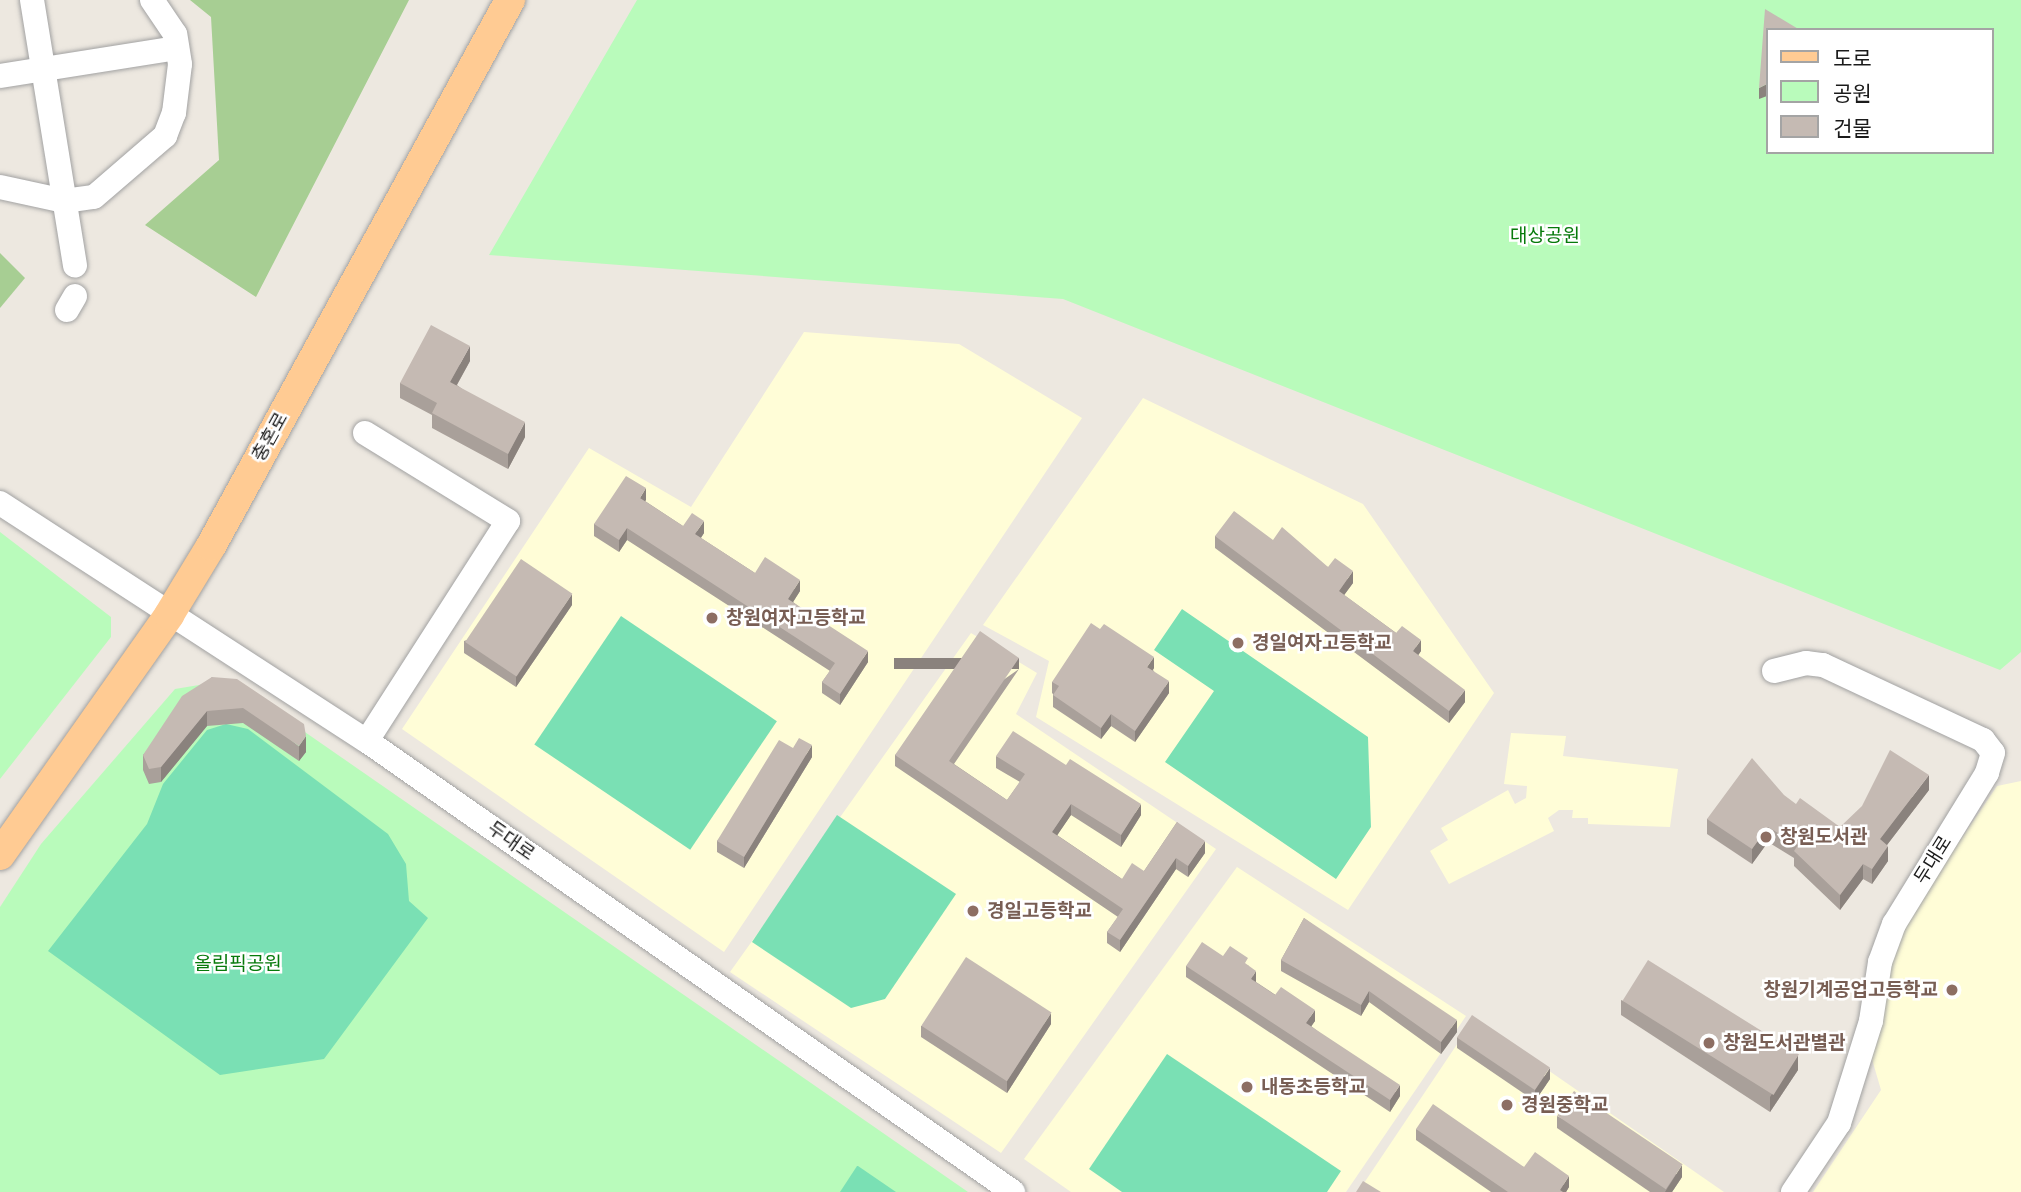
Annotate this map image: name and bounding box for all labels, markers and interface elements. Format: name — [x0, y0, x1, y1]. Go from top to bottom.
legend — [1766, 28, 1993, 154]
text: 도로 — [1833, 44, 1872, 72]
text: 공원 — [1833, 79, 1872, 107]
text: 건물 — [1833, 114, 1872, 142]
park label: 대상공원 — [1510, 225, 1580, 247]
street label: 충혼로 — [247, 409, 293, 465]
place label: 창원여자고등학교 — [726, 607, 866, 629]
marker: 창원여자고등학교 — [704, 610, 720, 626]
place label: 경일여자고등학교 — [1252, 632, 1392, 654]
marker: 경일여자고등학교 — [1230, 635, 1246, 651]
street label: 두대로 — [483, 817, 539, 865]
place label: 창원도서관 — [1780, 826, 1867, 848]
marker: 창원도서관 — [1758, 829, 1774, 845]
street label: 두대로 — [1909, 832, 1957, 888]
place label: 경일고등학교 — [987, 900, 1092, 922]
marker: 경일고등학교 — [965, 903, 981, 919]
park label: 올림픽공원 — [194, 953, 282, 975]
place label: 창원기계공업고등학교 — [1763, 979, 1938, 1001]
marker: 창원기계공업고등학교 — [1944, 982, 1960, 998]
place label: 창원도서관별관 — [1723, 1032, 1845, 1054]
marker: 창원도서관별관 — [1701, 1035, 1717, 1051]
place label: 내동초등학교 — [1261, 1076, 1366, 1098]
marker: 내동초등학교 — [1239, 1079, 1255, 1095]
place label: 경원중학교 — [1521, 1094, 1608, 1116]
marker: 경원중학교 — [1499, 1097, 1515, 1113]

